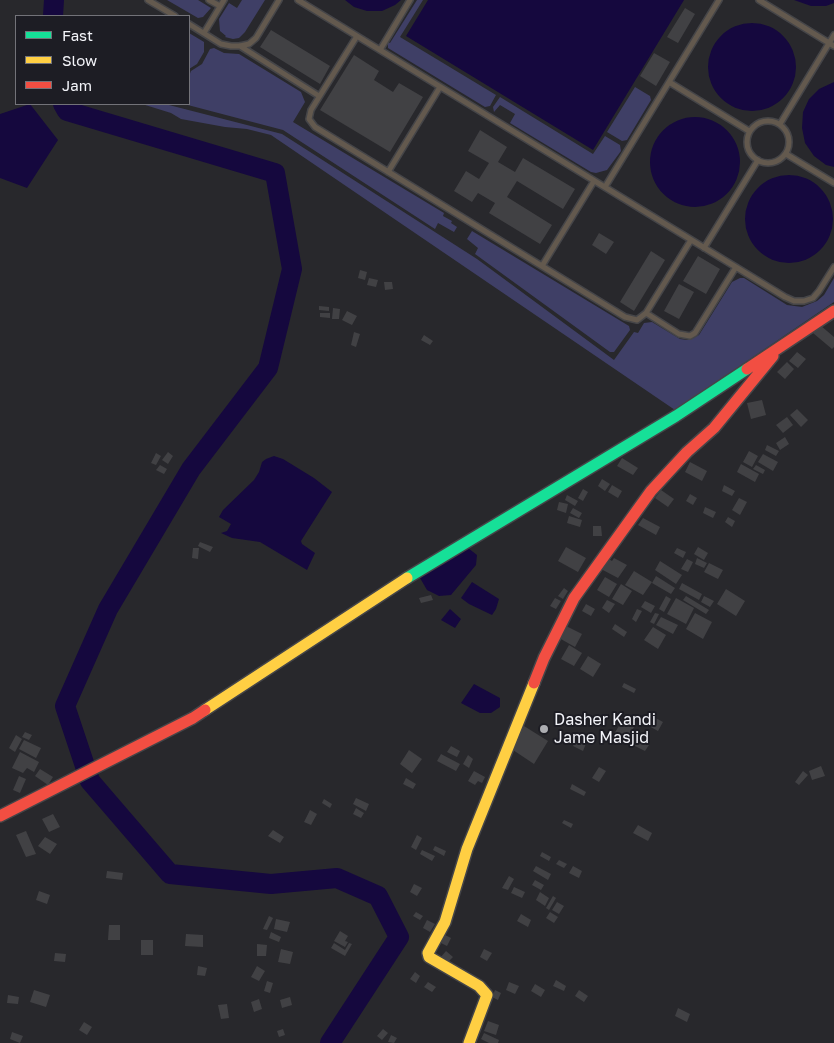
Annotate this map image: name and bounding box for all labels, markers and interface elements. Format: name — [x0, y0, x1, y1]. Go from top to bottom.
legend — [15, 15, 190, 105]
text: Fast — [62, 26, 93, 44]
text: Slow — [62, 51, 97, 69]
text: Jam — [62, 76, 92, 94]
place label: Dasher Kandi Jame Masjid — [554, 710, 656, 748]
marker: Dasher Kandi Jame Masjid — [538, 723, 550, 735]

